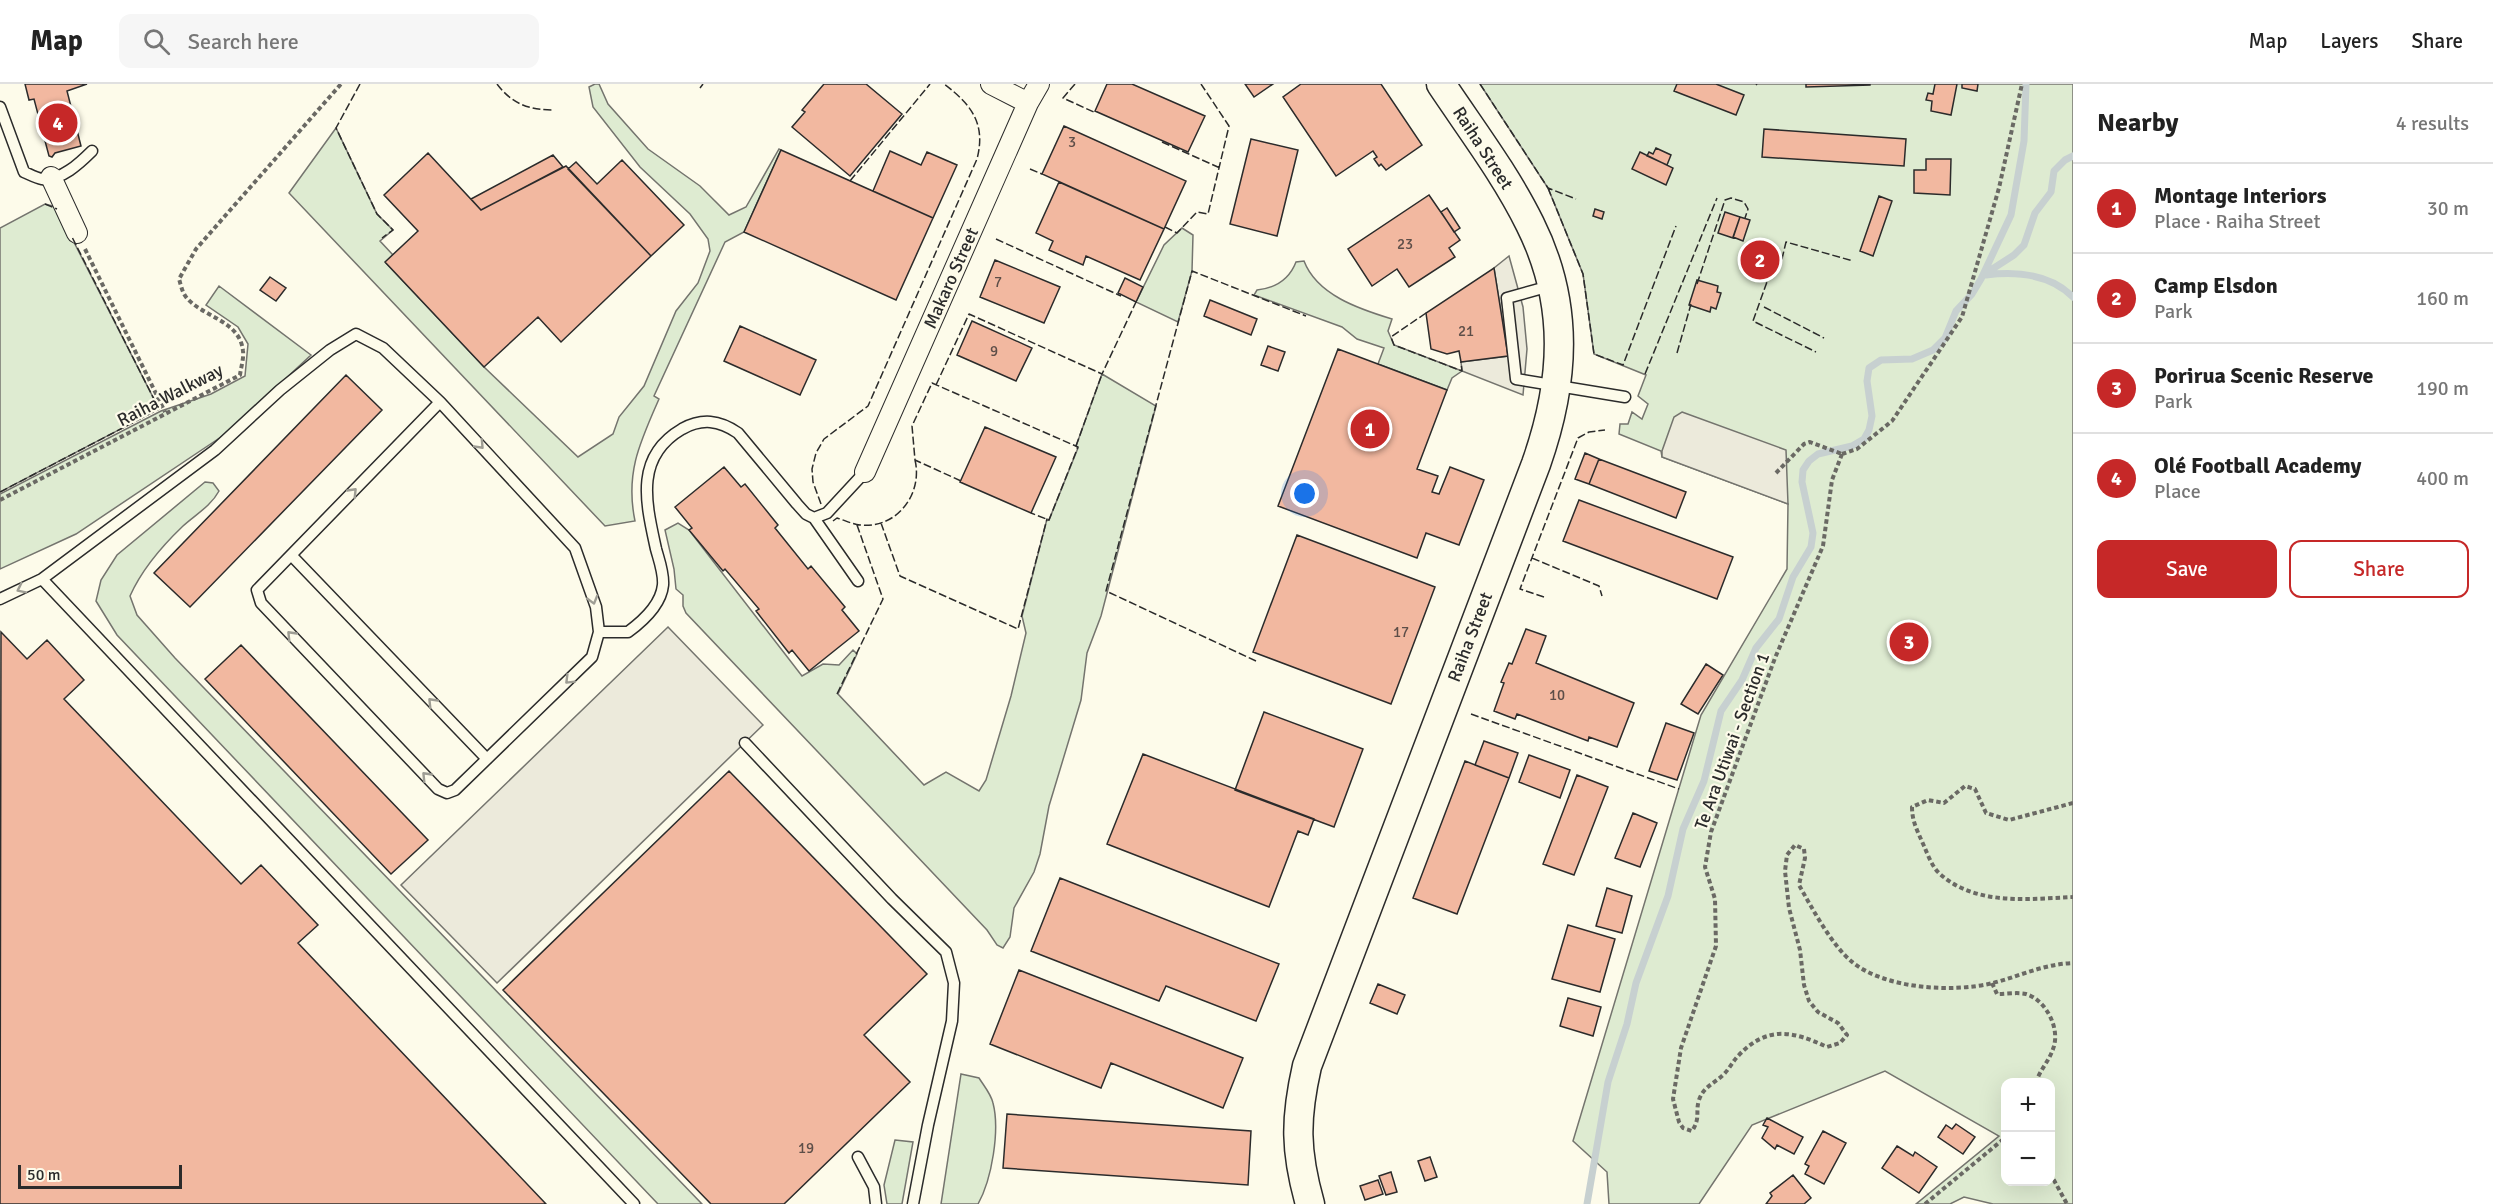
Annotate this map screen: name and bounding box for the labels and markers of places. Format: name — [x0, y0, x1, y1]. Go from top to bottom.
pin: 4 — [38, 100, 78, 146]
pin: 2 — [1740, 238, 1780, 282]
pin: 1 — [1350, 406, 1390, 452]
pin: 3 — [1890, 620, 1928, 664]

